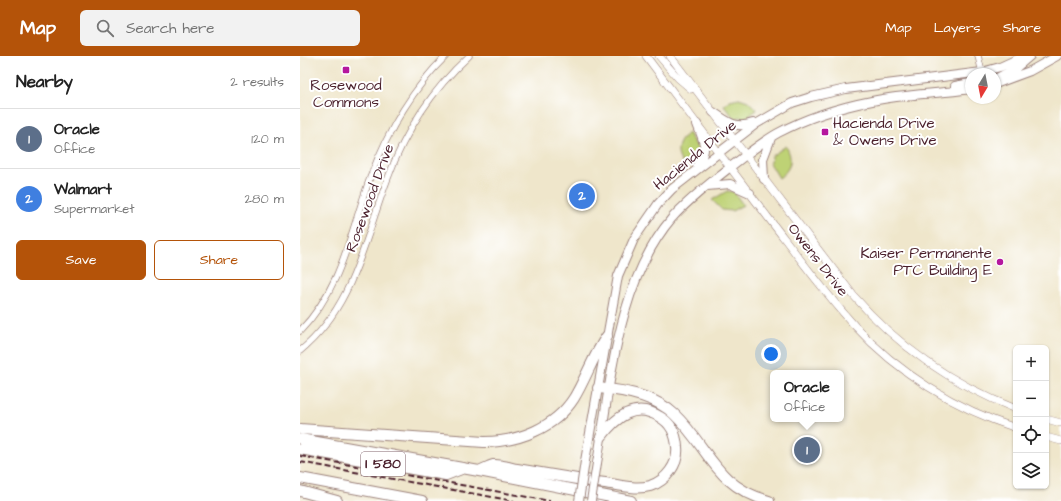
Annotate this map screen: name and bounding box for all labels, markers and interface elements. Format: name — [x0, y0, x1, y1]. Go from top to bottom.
search box — [80, 10, 360, 46]
text: Map — [20, 15, 56, 42]
icon: search — [94, 17, 116, 39]
text: Search here — [126, 18, 215, 39]
text: Map — [885, 18, 912, 38]
text: Layers — [934, 18, 981, 38]
text: Share — [1003, 18, 1041, 38]
marker: Rosewood Commons — [341, 65, 351, 75]
north arrow — [965, 68, 1001, 104]
text: Nearby — [16, 70, 73, 94]
text: 2 results — [230, 73, 284, 91]
place label: Rosewood Commons — [310, 75, 382, 113]
place label: Hacienda Drive & Owens Drive — [833, 113, 937, 151]
street label: Hacienda Drive — [649, 115, 741, 195]
text: Oracle — [54, 119, 100, 140]
marker: Hacienda Drive & Owens Drive — [820, 127, 830, 137]
text: 1 — [28, 130, 30, 148]
text: 120 m — [251, 130, 284, 148]
text: Office — [54, 140, 95, 158]
street label: Rosewood Drive — [341, 141, 399, 255]
text: Walmart — [54, 179, 112, 200]
pin: 2 — [569, 181, 595, 211]
text: 2 — [25, 190, 33, 208]
text: 280 m — [245, 190, 284, 208]
text: Supermarket — [54, 200, 135, 218]
street label: Owens Drive — [783, 219, 853, 301]
button: Save — [16, 240, 146, 280]
button: Share — [154, 240, 284, 280]
place label: Kaiser Permanente PTC Building E — [861, 243, 992, 282]
marker: Kaiser Permanente PTC Building E — [995, 257, 1005, 267]
your location — [761, 344, 781, 364]
map controls — [1013, 345, 1049, 489]
button: + — [1013, 345, 1049, 381]
popup — [770, 370, 844, 422]
text: Oracle — [784, 377, 830, 398]
button: − — [1013, 381, 1049, 417]
text: Office — [784, 398, 825, 416]
button: locate — [1013, 417, 1049, 453]
pin: 1 — [794, 435, 820, 465]
road number: I 580 — [361, 452, 405, 476]
button: layers — [1013, 453, 1049, 489]

